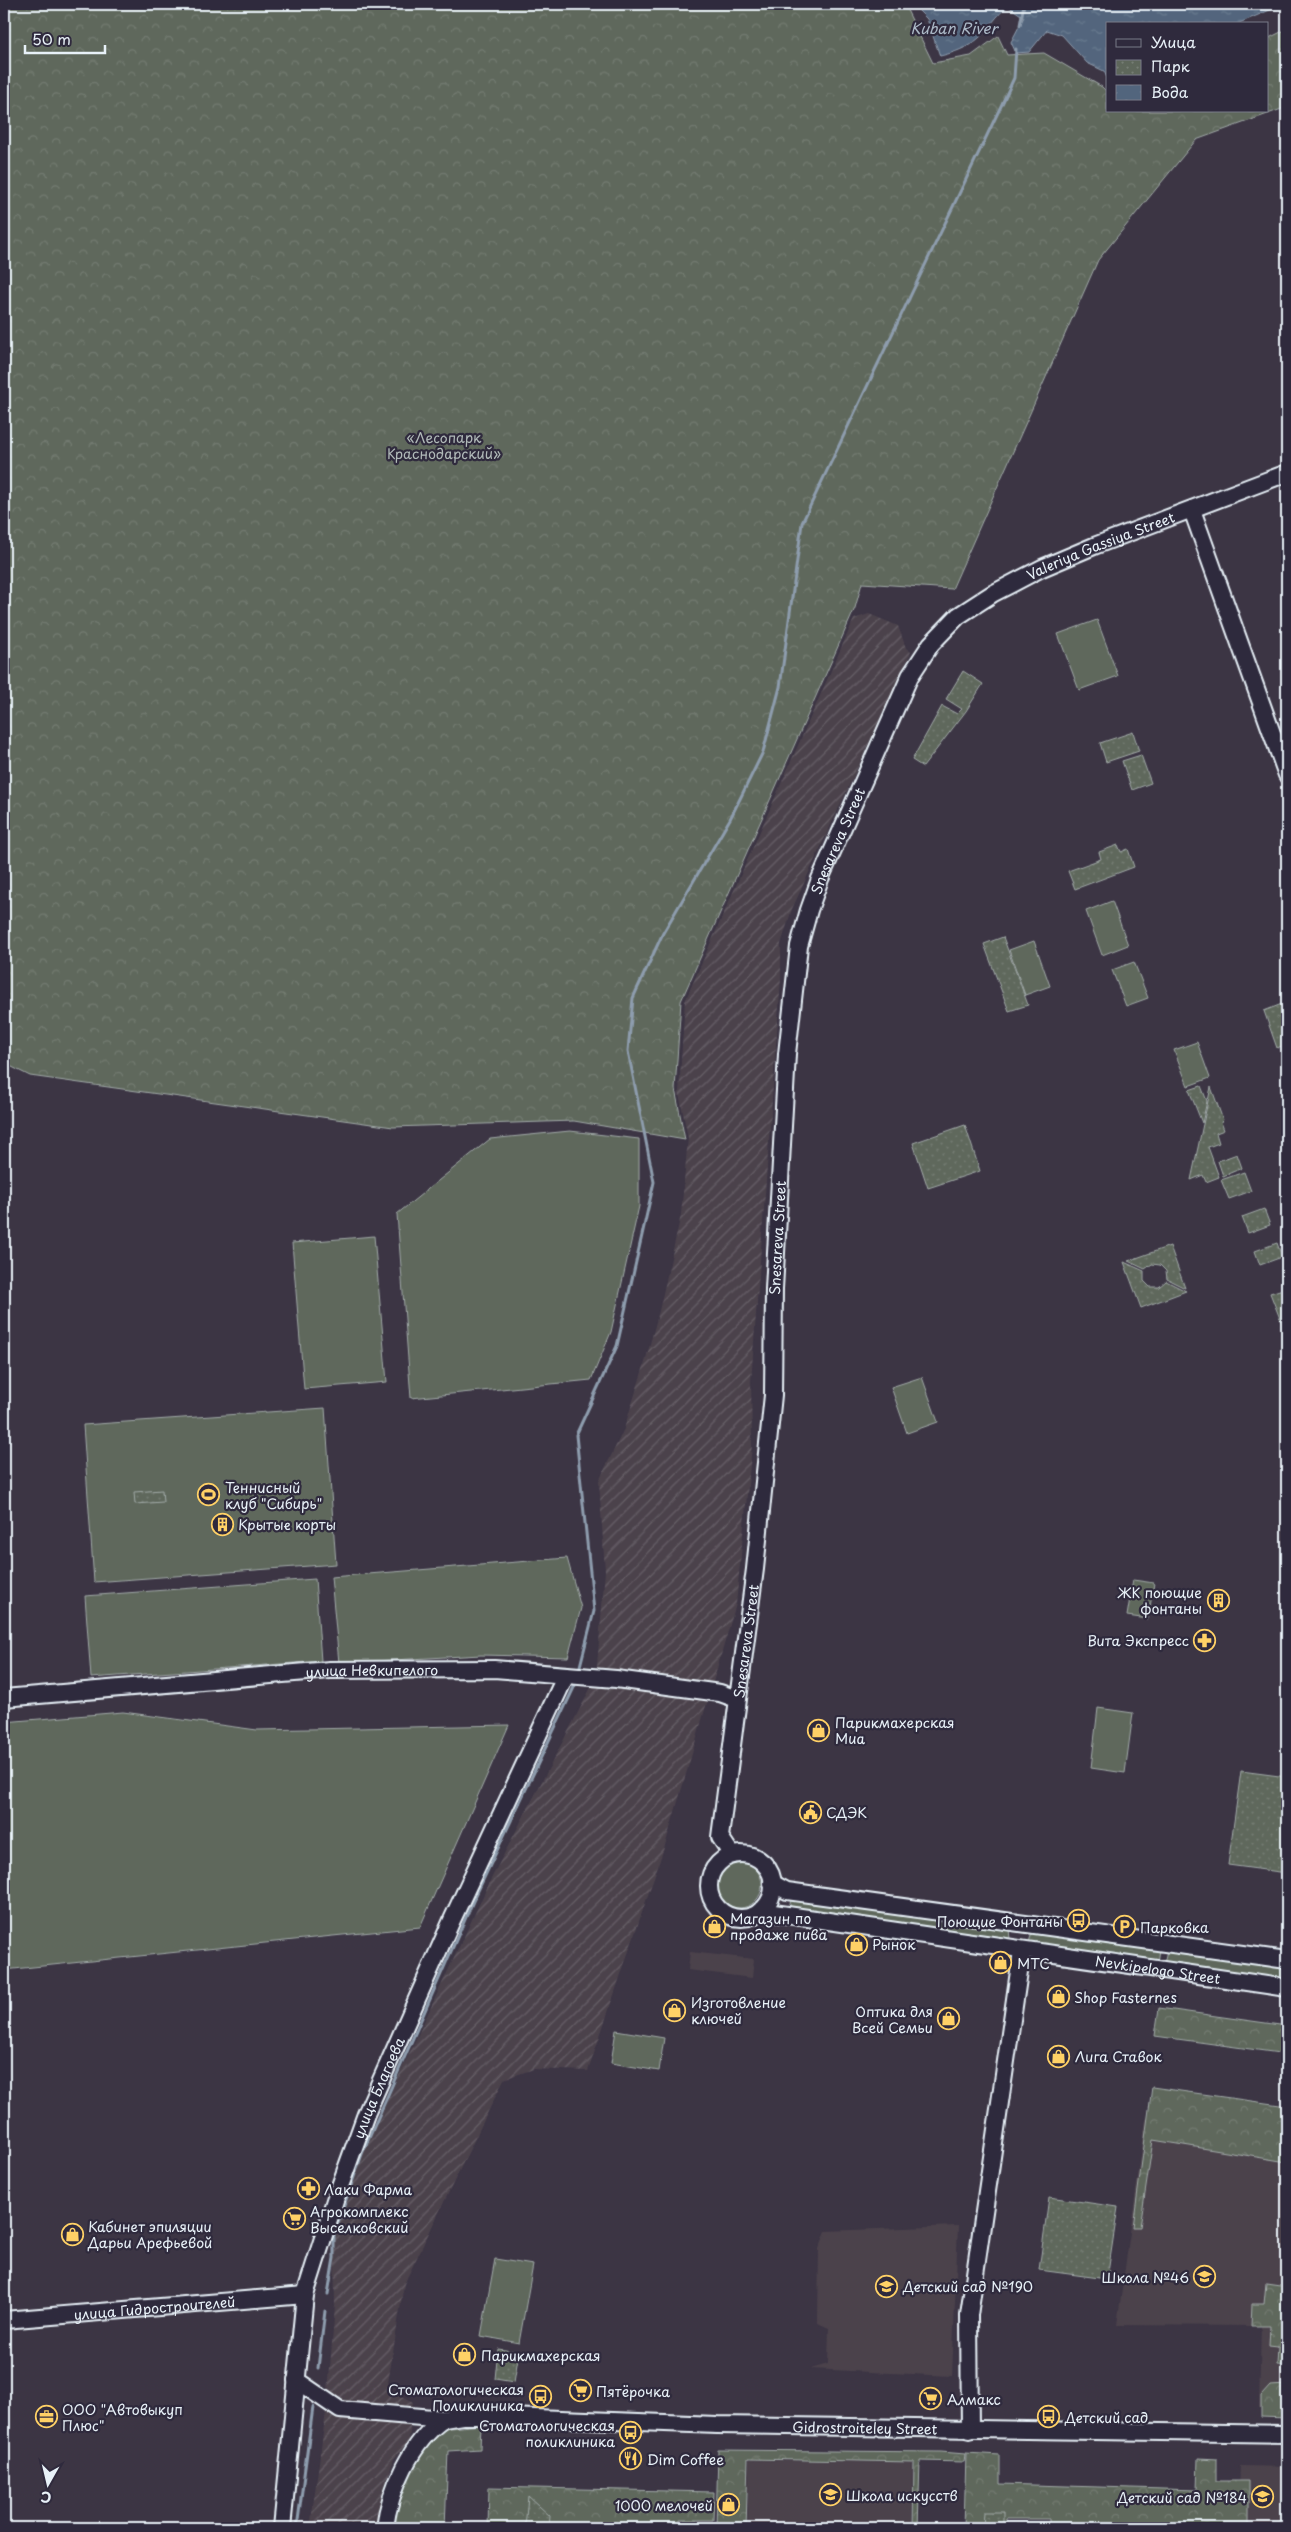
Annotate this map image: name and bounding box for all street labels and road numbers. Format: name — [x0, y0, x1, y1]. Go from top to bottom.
street label: Valeriya Gassiya Street — [1023, 506, 1178, 585]
street label: Snesareva Street — [805, 784, 870, 897]
street label: Snesareva Street — [763, 1180, 790, 1295]
street label: Snesareva Street — [728, 1583, 763, 1699]
street label: улица Невкипелого — [305, 1659, 438, 1683]
street label: Nevkipelogo Street — [1094, 1950, 1222, 1989]
street label: улица Благоева — [347, 2033, 409, 2142]
street label: улица Гидростроителей — [73, 2290, 236, 2325]
street label: Gidrostroiteley Street — [792, 2416, 938, 2439]

